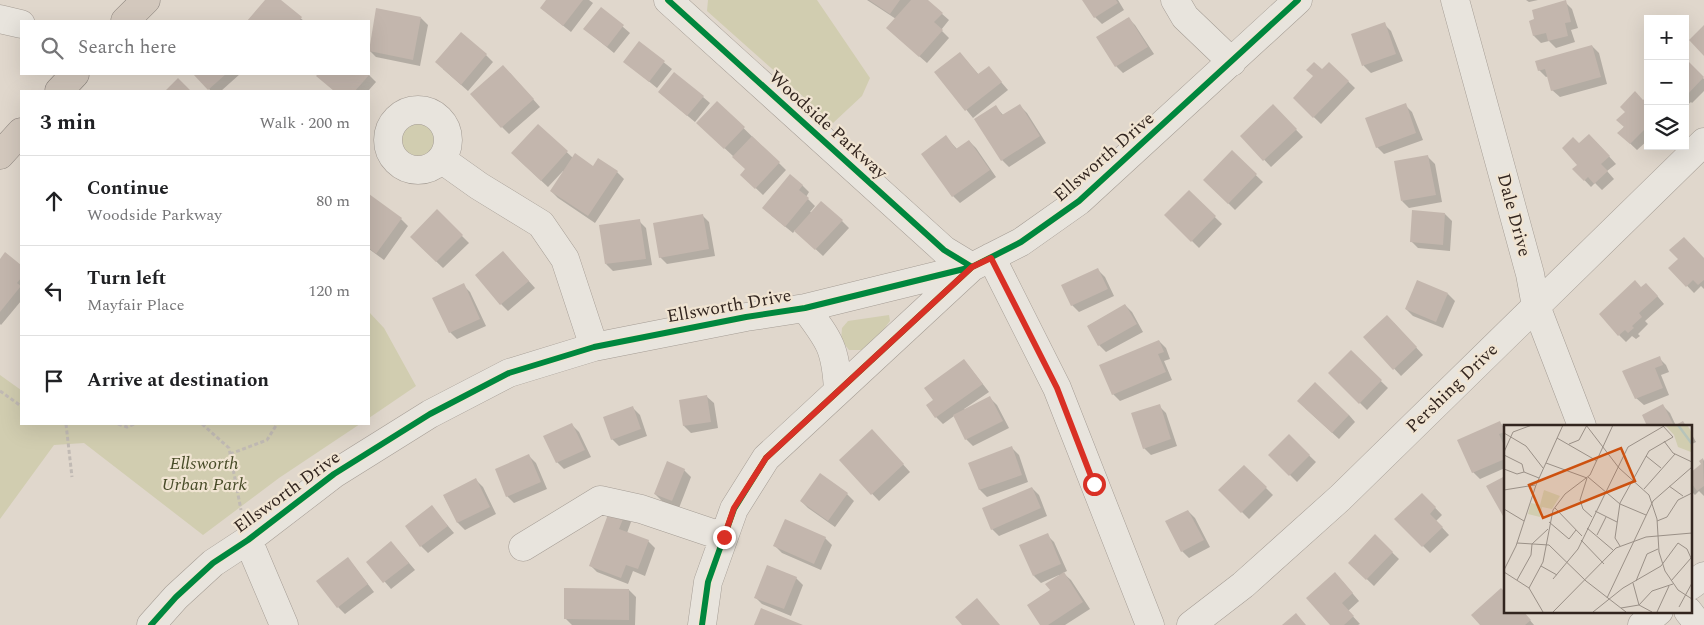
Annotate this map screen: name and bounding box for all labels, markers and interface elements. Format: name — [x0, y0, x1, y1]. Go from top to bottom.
map controls — [1644, 15, 1689, 150]
button: + — [1644, 15, 1689, 60]
search box — [20, 20, 370, 75]
text: Search here — [78, 33, 177, 62]
icon: search — [38, 34, 66, 62]
button: − — [1644, 60, 1689, 105]
street label: Woodside Parkway — [763, 64, 894, 187]
street label: Ellsworth Drive — [1048, 105, 1160, 209]
button: layers — [1644, 105, 1689, 150]
text: 3 min — [40, 107, 96, 139]
text: Walk · 200 m — [259, 111, 350, 135]
street label: Dale Drive — [1490, 170, 1538, 260]
text: Continue — [87, 174, 169, 203]
icon: ahead — [40, 187, 68, 215]
text: 80 m — [316, 189, 350, 213]
text: Woodside Parkway — [87, 203, 222, 227]
text: Turn left — [87, 264, 166, 293]
icon: left — [40, 277, 68, 305]
text: 120 m — [308, 279, 350, 303]
street label: Ellsworth Drive — [665, 282, 793, 330]
text: Mayfair Place — [87, 293, 185, 317]
street label: Pershing Drive — [1400, 337, 1504, 439]
text: Arrive at destination — [87, 366, 269, 395]
icon: arrive — [40, 367, 68, 395]
inset map — [1504, 425, 1692, 612]
street label: Ellsworth Drive — [228, 444, 346, 540]
park label: Ellsworth Urban Park — [161, 450, 247, 498]
route start — [1083, 473, 1106, 496]
route end — [713, 526, 736, 549]

